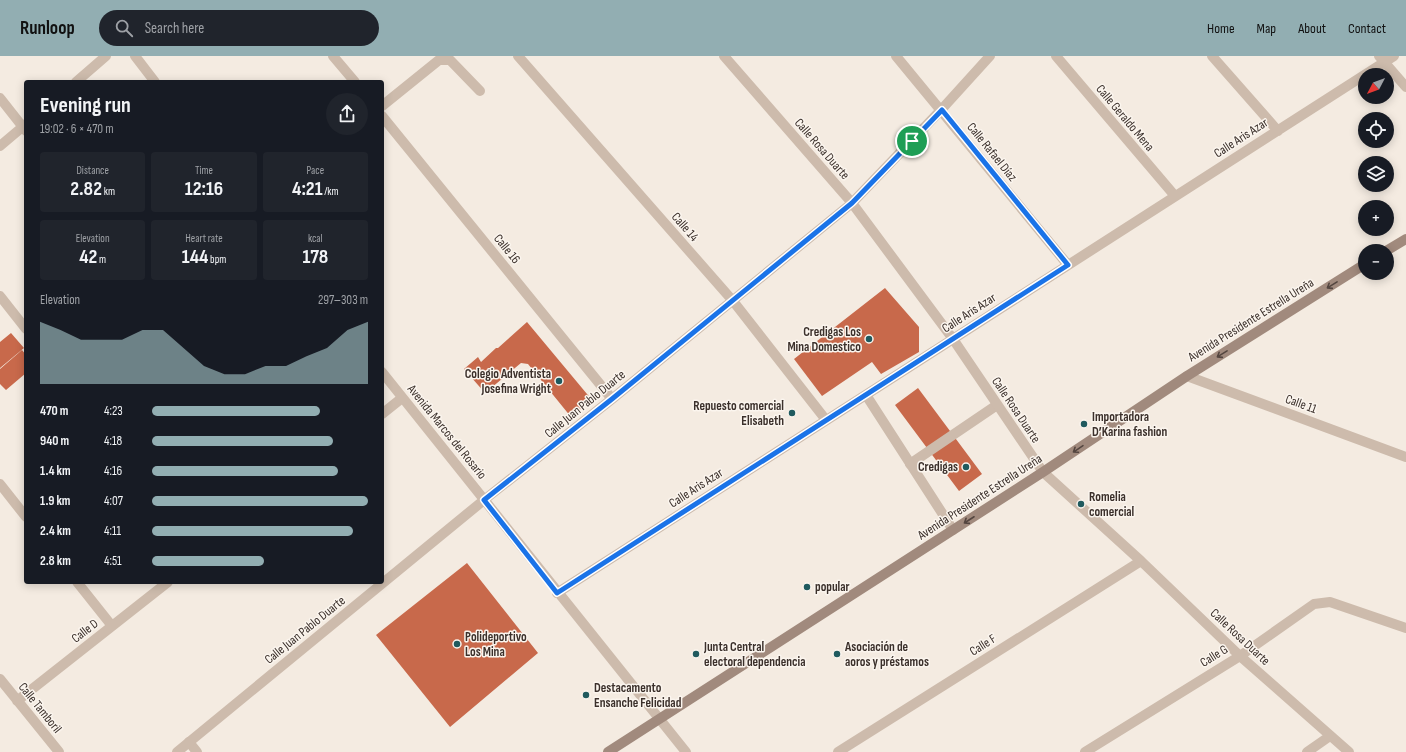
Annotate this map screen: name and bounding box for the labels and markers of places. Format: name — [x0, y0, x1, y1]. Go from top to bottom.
pin — [895, 124, 929, 158]
place label: Credigas Los Mina Domestico — [787, 324, 861, 355]
marker: Credigas Los Mina Domestico — [864, 334, 874, 344]
place label: Colegio Adventista Josefina Wright — [465, 366, 552, 397]
marker: Colegio Adventista Josefina Wright — [554, 376, 564, 386]
place label: Repuesto comercial Elisabeth — [693, 398, 784, 429]
marker: Repuesto comercial Elisabeth — [787, 408, 797, 418]
place label: Importadora D’Karina fashion — [1092, 409, 1167, 440]
marker: Importadora D’Karina fashion — [1079, 419, 1089, 429]
place label: Credigas — [918, 459, 958, 475]
marker: Credigas — [961, 462, 971, 472]
place label: Romelia comercial — [1089, 489, 1135, 520]
marker: Romelia comercial — [1076, 499, 1086, 509]
place label: popular — [815, 579, 850, 595]
marker: popular — [802, 582, 812, 592]
place label: Polideportivo Los Mina — [465, 629, 527, 660]
marker: Polideportivo Los Mina — [452, 639, 462, 649]
place label: Junta Central electoral dependencia — [703, 639, 806, 670]
place label: Asociación de aoros y préstamos — [844, 639, 929, 670]
marker: Junta Central electoral dependencia — [691, 649, 701, 659]
marker: Asociación de aoros y préstamos — [832, 649, 842, 659]
place label: Destacamento Ensanche Felicidad — [594, 680, 682, 711]
marker: Destacamento Ensanche Felicidad — [581, 690, 591, 700]

